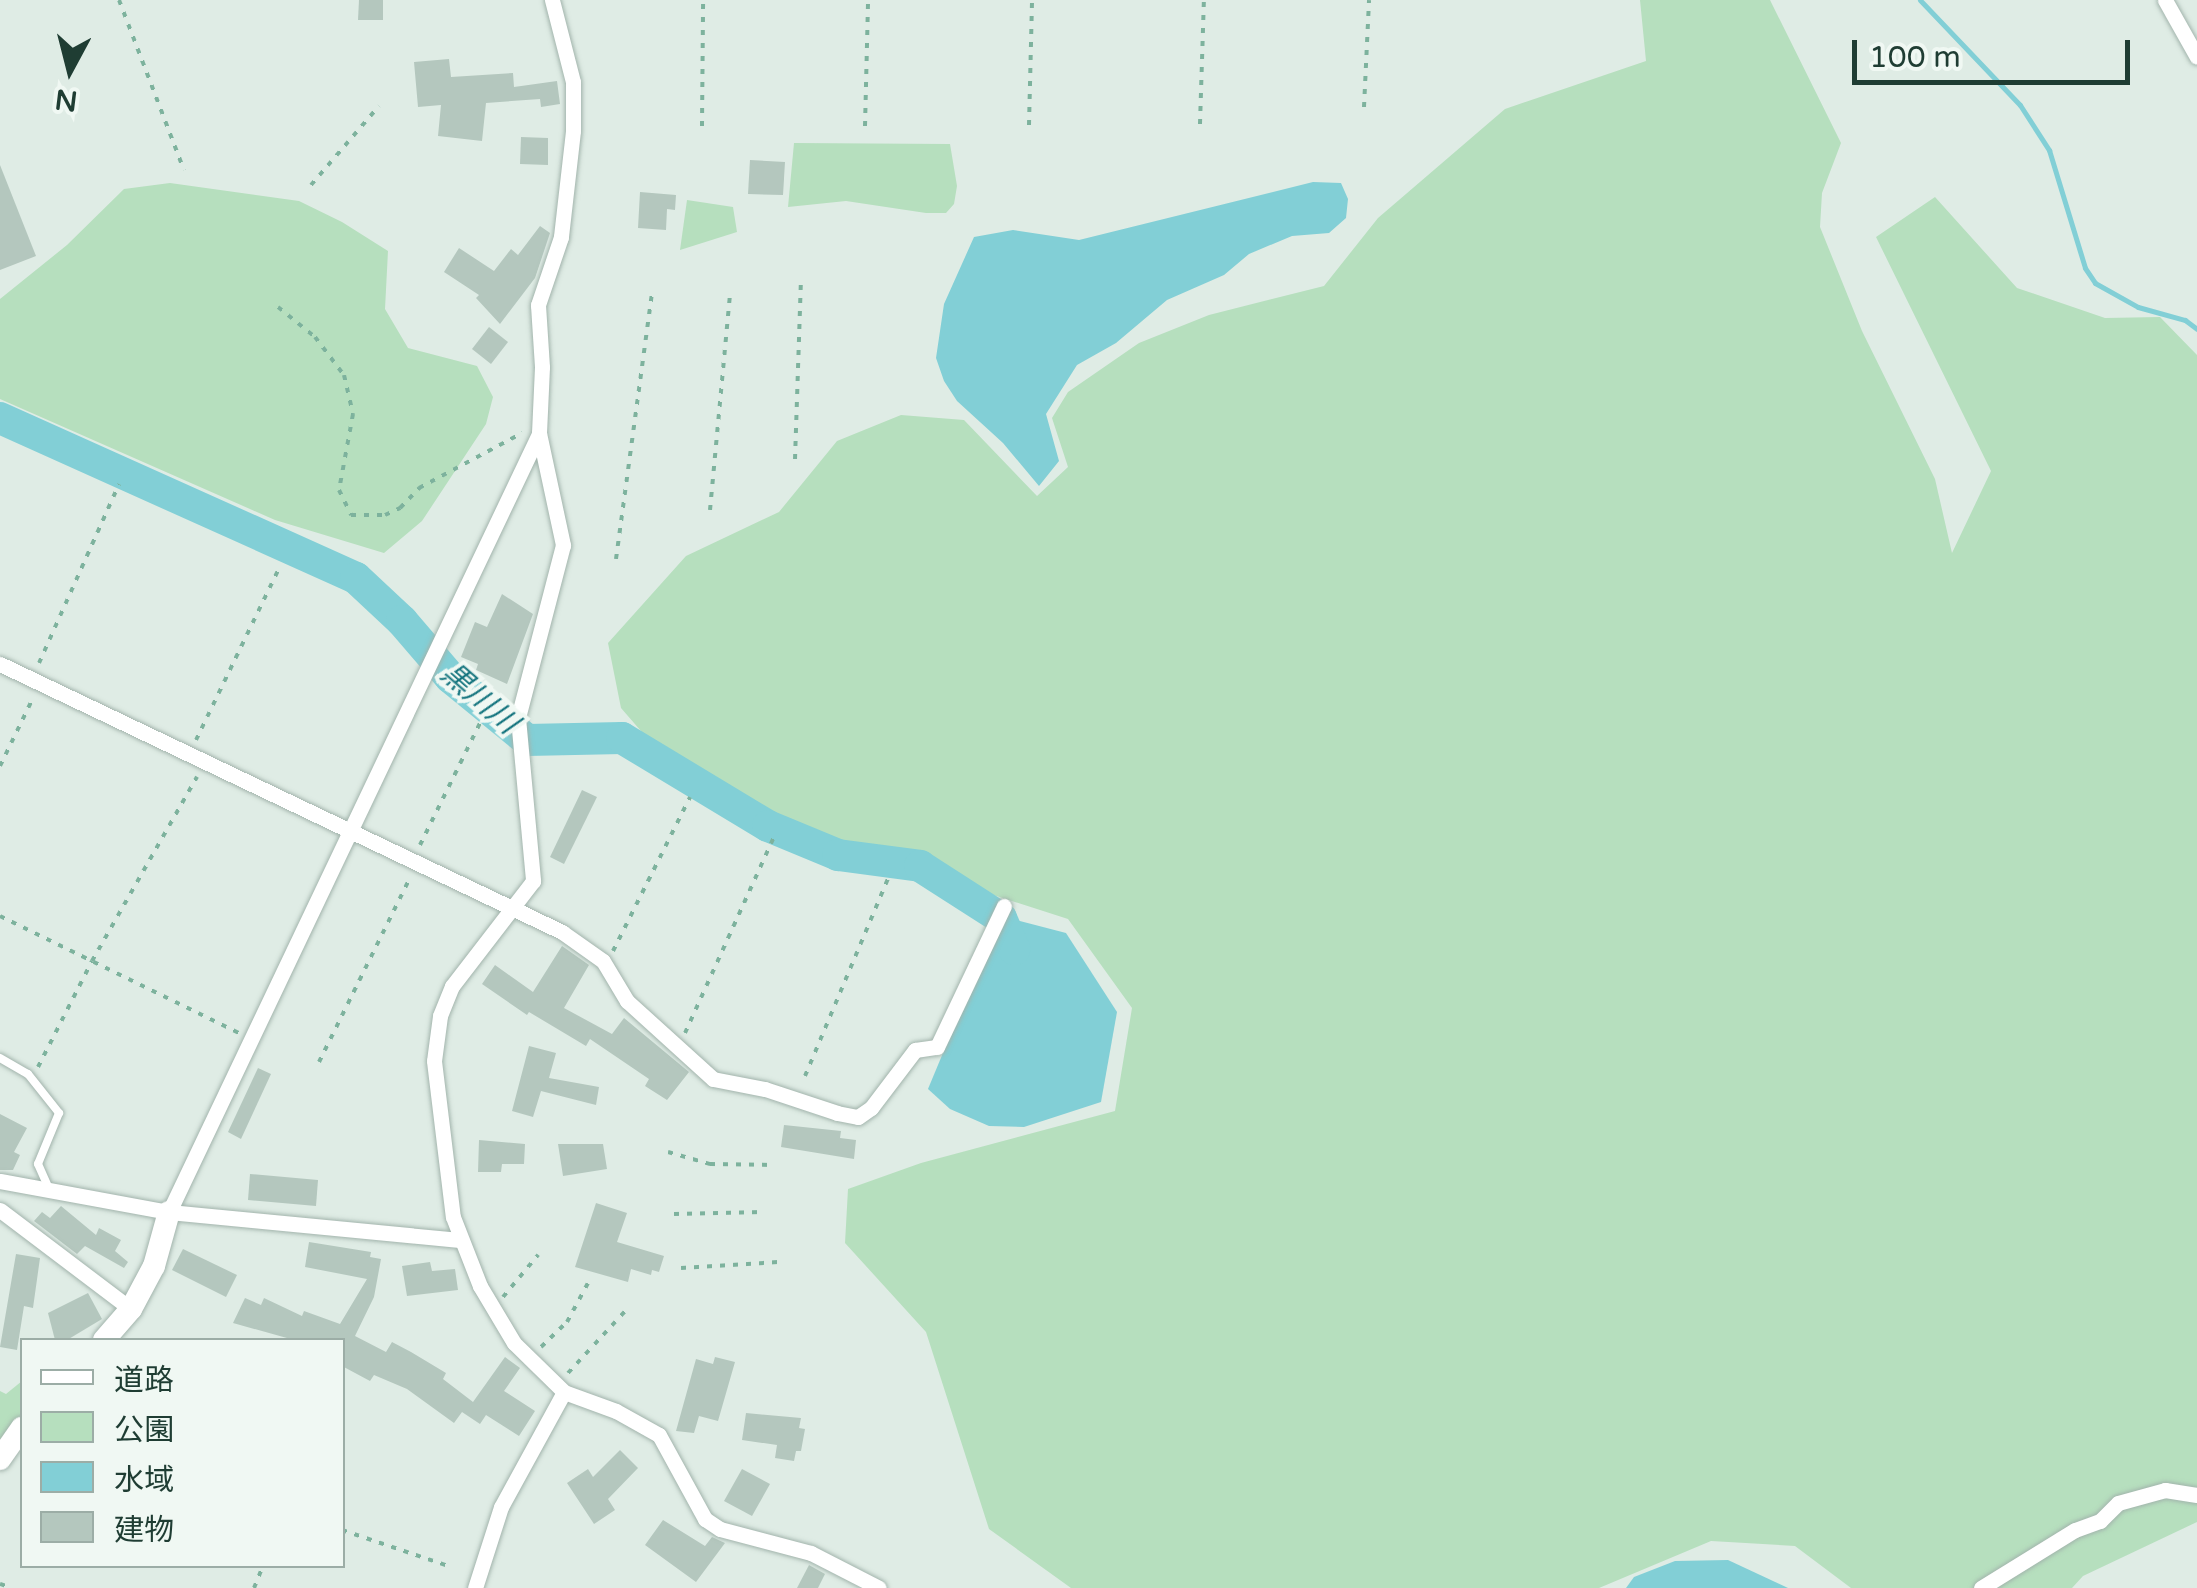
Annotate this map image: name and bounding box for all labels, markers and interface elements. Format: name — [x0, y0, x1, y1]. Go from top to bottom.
north arrow — [20, 20, 120, 120]
scale bar — [1857, 20, 2134, 82]
text: 100 m — [1869, 39, 1961, 76]
text: N — [53, 82, 80, 118]
water label: 黒川川 — [433, 656, 525, 742]
legend — [20, 1338, 345, 1568]
text: 道路 — [114, 1362, 174, 1399]
text: 公園 — [114, 1412, 174, 1449]
text: 水域 — [114, 1462, 174, 1499]
text: 建物 — [114, 1512, 174, 1549]

